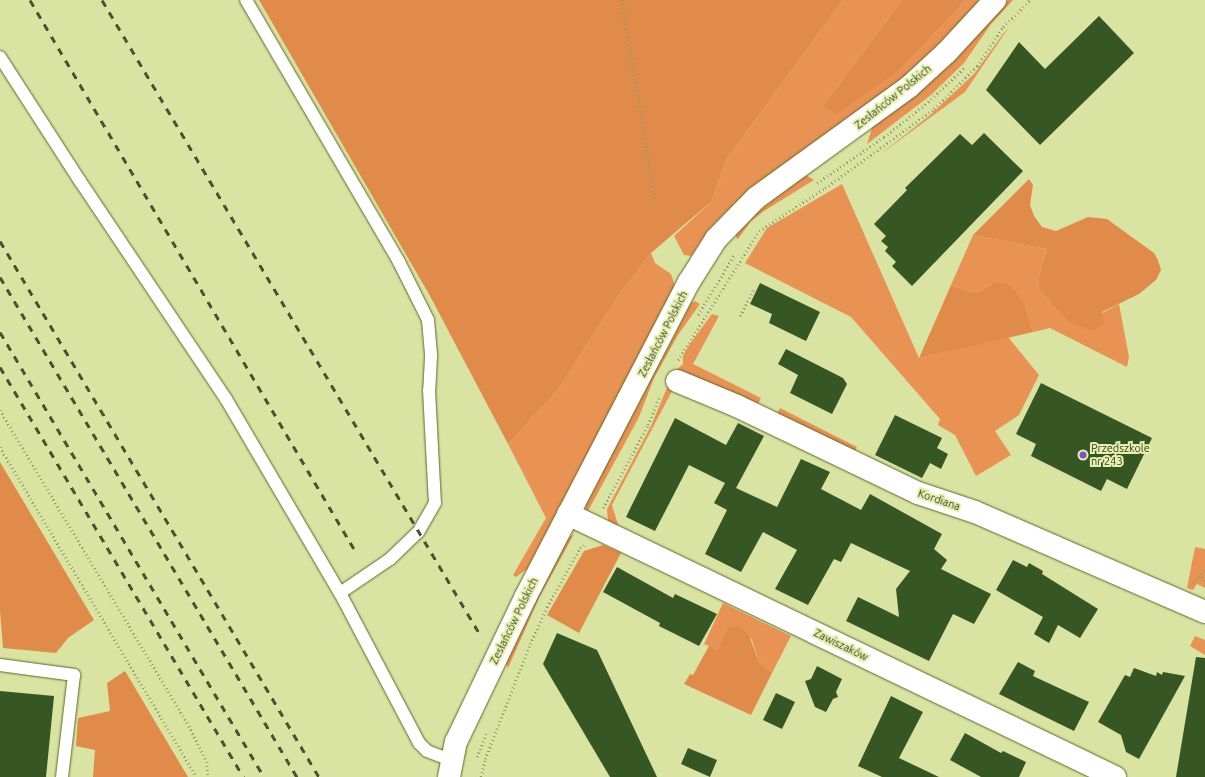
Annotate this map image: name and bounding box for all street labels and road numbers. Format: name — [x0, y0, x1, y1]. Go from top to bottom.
street label: Zesłańców Polskich — [852, 62, 934, 132]
street label: Zesłańców Polskich — [636, 289, 690, 379]
street label: Kordiana — [916, 487, 962, 513]
street label: Zesłańców Polskich — [487, 576, 541, 666]
street label: Zawiszaków — [812, 626, 870, 664]

